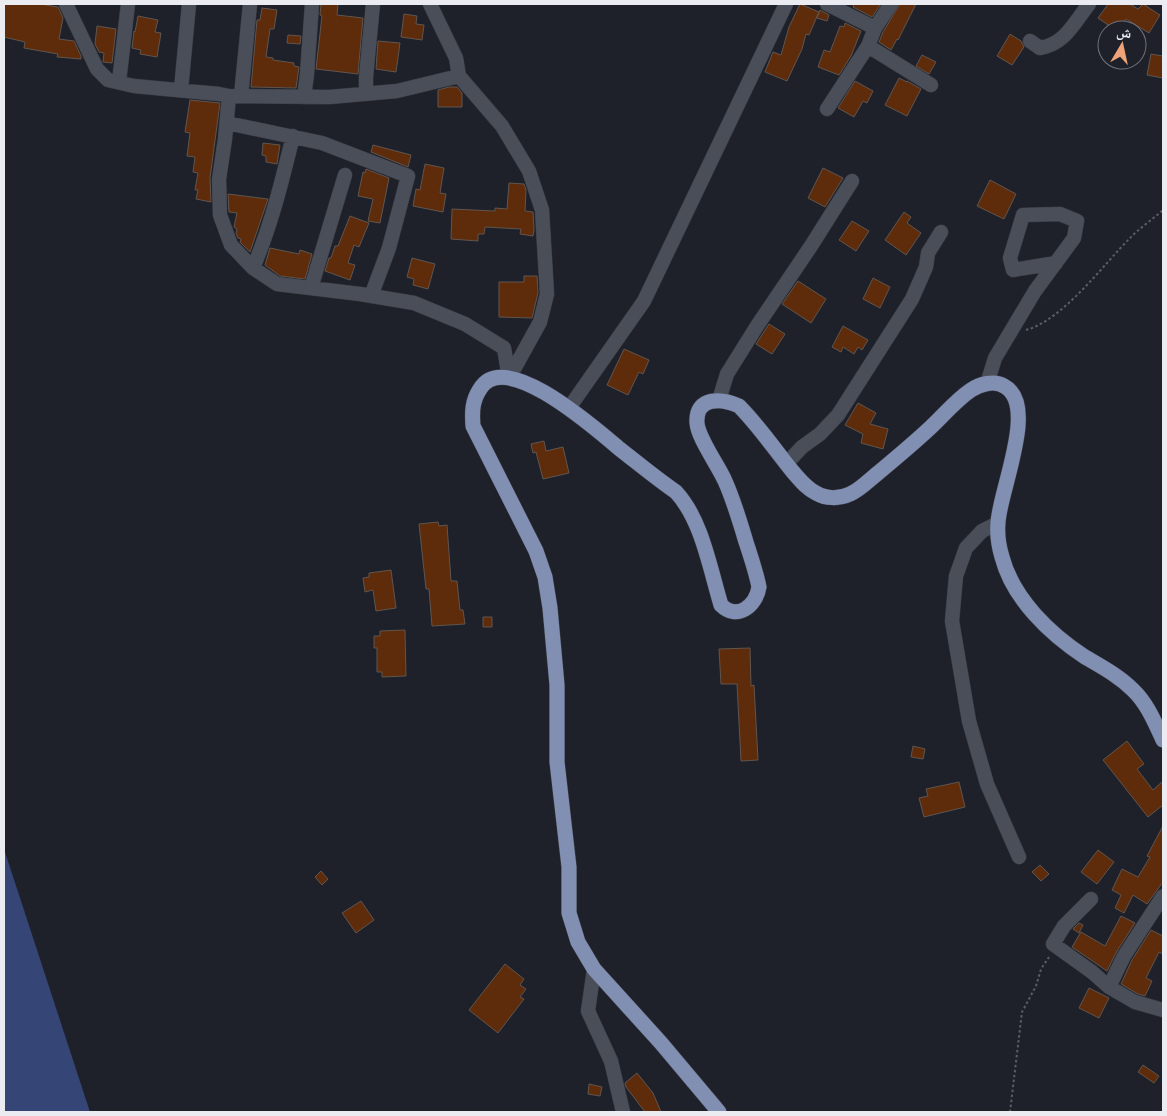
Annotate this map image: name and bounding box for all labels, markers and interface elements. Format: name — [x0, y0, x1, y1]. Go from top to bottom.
north arrow — [1097, 20, 1147, 70]
text: ش — [1115, 20, 1133, 43]

